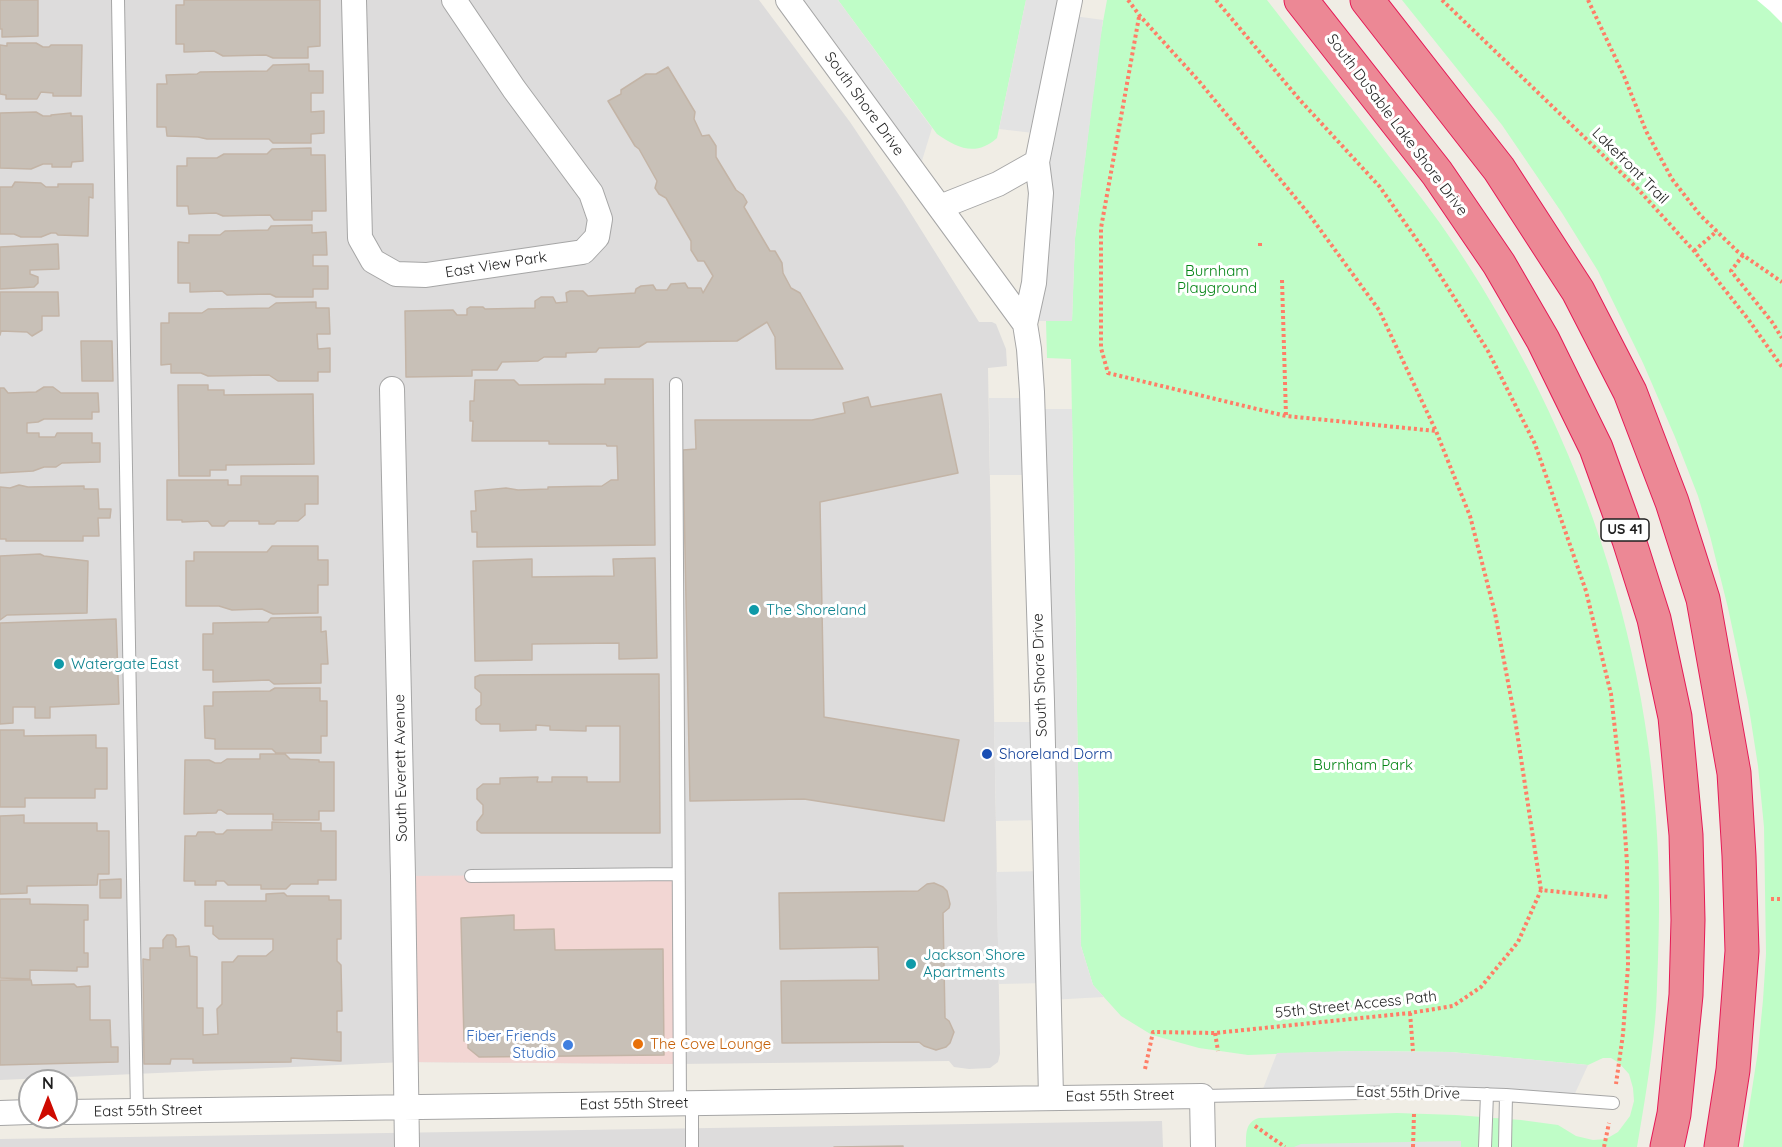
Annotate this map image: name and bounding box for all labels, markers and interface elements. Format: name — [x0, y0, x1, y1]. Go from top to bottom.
street label: South DuSable Lake Shore Drive — [1323, 31, 1471, 219]
street label: South Shore Drive — [820, 49, 908, 159]
street label: Lakefront Trail — [1588, 124, 1672, 208]
street label: East View Park — [444, 248, 548, 282]
park label: Burnham Playground — [1177, 262, 1257, 297]
road number: US 41 — [1601, 519, 1649, 541]
place label: The Shoreland — [766, 601, 866, 619]
marker: The Shoreland — [747, 603, 761, 617]
street label: South Shore Drive — [1029, 613, 1051, 737]
place label: Watergate East — [71, 655, 179, 673]
marker: Watergate East — [52, 657, 66, 671]
street label: South Everett Avenue — [391, 694, 411, 842]
place label: Shoreland Dorm — [999, 745, 1113, 763]
marker: Shoreland Dorm — [980, 747, 994, 761]
park label: Burnham Park — [1313, 756, 1413, 774]
place label: Jackson Shore Apartments — [923, 946, 1025, 981]
marker: Jackson Shore Apartments — [904, 957, 918, 971]
street label: 55th Street Access Path — [1274, 988, 1438, 1022]
place label: Fiber Friends Studio — [466, 1027, 556, 1062]
place label: The Cove Lounge — [650, 1035, 771, 1053]
marker: The Cove Lounge — [631, 1037, 645, 1051]
marker: Fiber Friends Studio — [561, 1038, 575, 1052]
north arrow — [18, 1069, 78, 1129]
text: N — [42, 1073, 54, 1093]
street label: East 55th Drive — [1356, 1083, 1460, 1103]
street label: East 55th Street — [1065, 1086, 1175, 1106]
street label: East 55th Street — [579, 1094, 689, 1114]
street label: East 55th Street — [93, 1101, 203, 1121]

